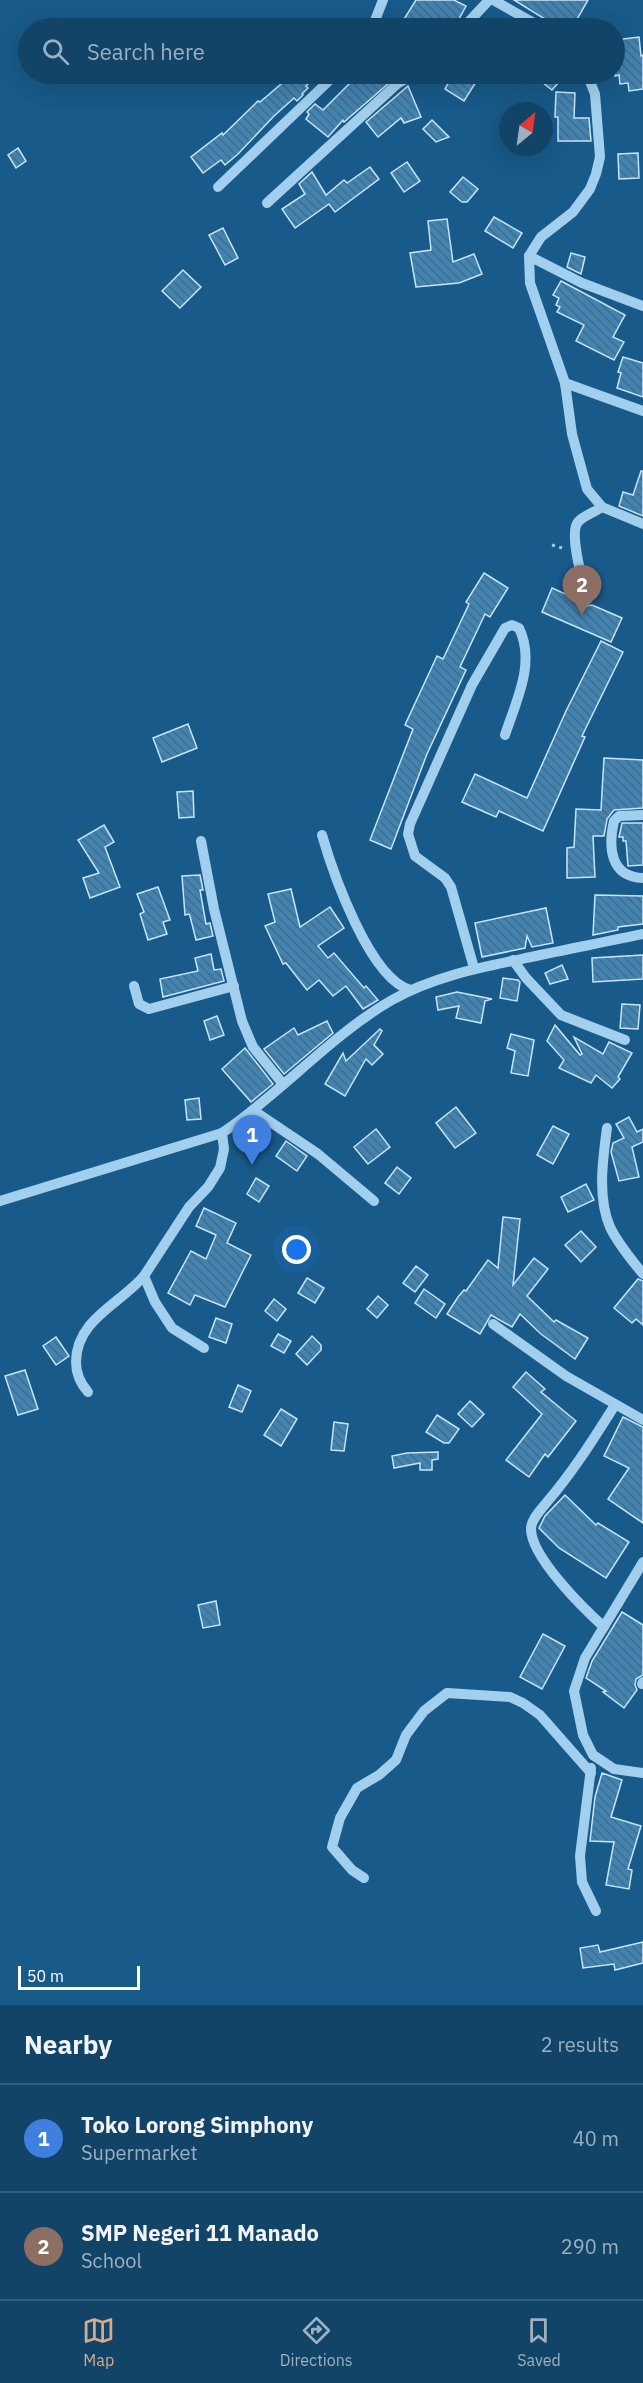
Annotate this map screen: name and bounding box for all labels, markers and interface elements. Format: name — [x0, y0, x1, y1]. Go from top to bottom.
search box — [18, 18, 625, 84]
icon: search — [39, 35, 72, 68]
text: Search here — [87, 37, 205, 66]
north arrow — [499, 102, 553, 156]
pin: 2 — [562, 566, 602, 615]
pin: 1 — [232, 1116, 272, 1165]
your location — [282, 1235, 311, 1264]
scale bar — [18, 1963, 140, 1990]
text: 50 m — [27, 1966, 64, 1986]
text: Nearby — [24, 2027, 112, 2061]
text: 2 results — [541, 2031, 619, 2058]
text: Toko Lorong Simphony — [81, 2110, 313, 2139]
text: 1 — [38, 2125, 50, 2152]
text: 40 m — [573, 2125, 619, 2152]
text: Supermarket — [81, 2139, 198, 2166]
text: SMP Negeri 11 Manado — [81, 2218, 319, 2247]
text: 2 — [38, 2233, 50, 2260]
text: 290 m — [561, 2233, 619, 2260]
text: School — [81, 2247, 142, 2274]
tab: Map — [82, 2314, 115, 2370]
tab: Directions — [280, 2314, 353, 2370]
tab: Saved — [517, 2314, 561, 2370]

